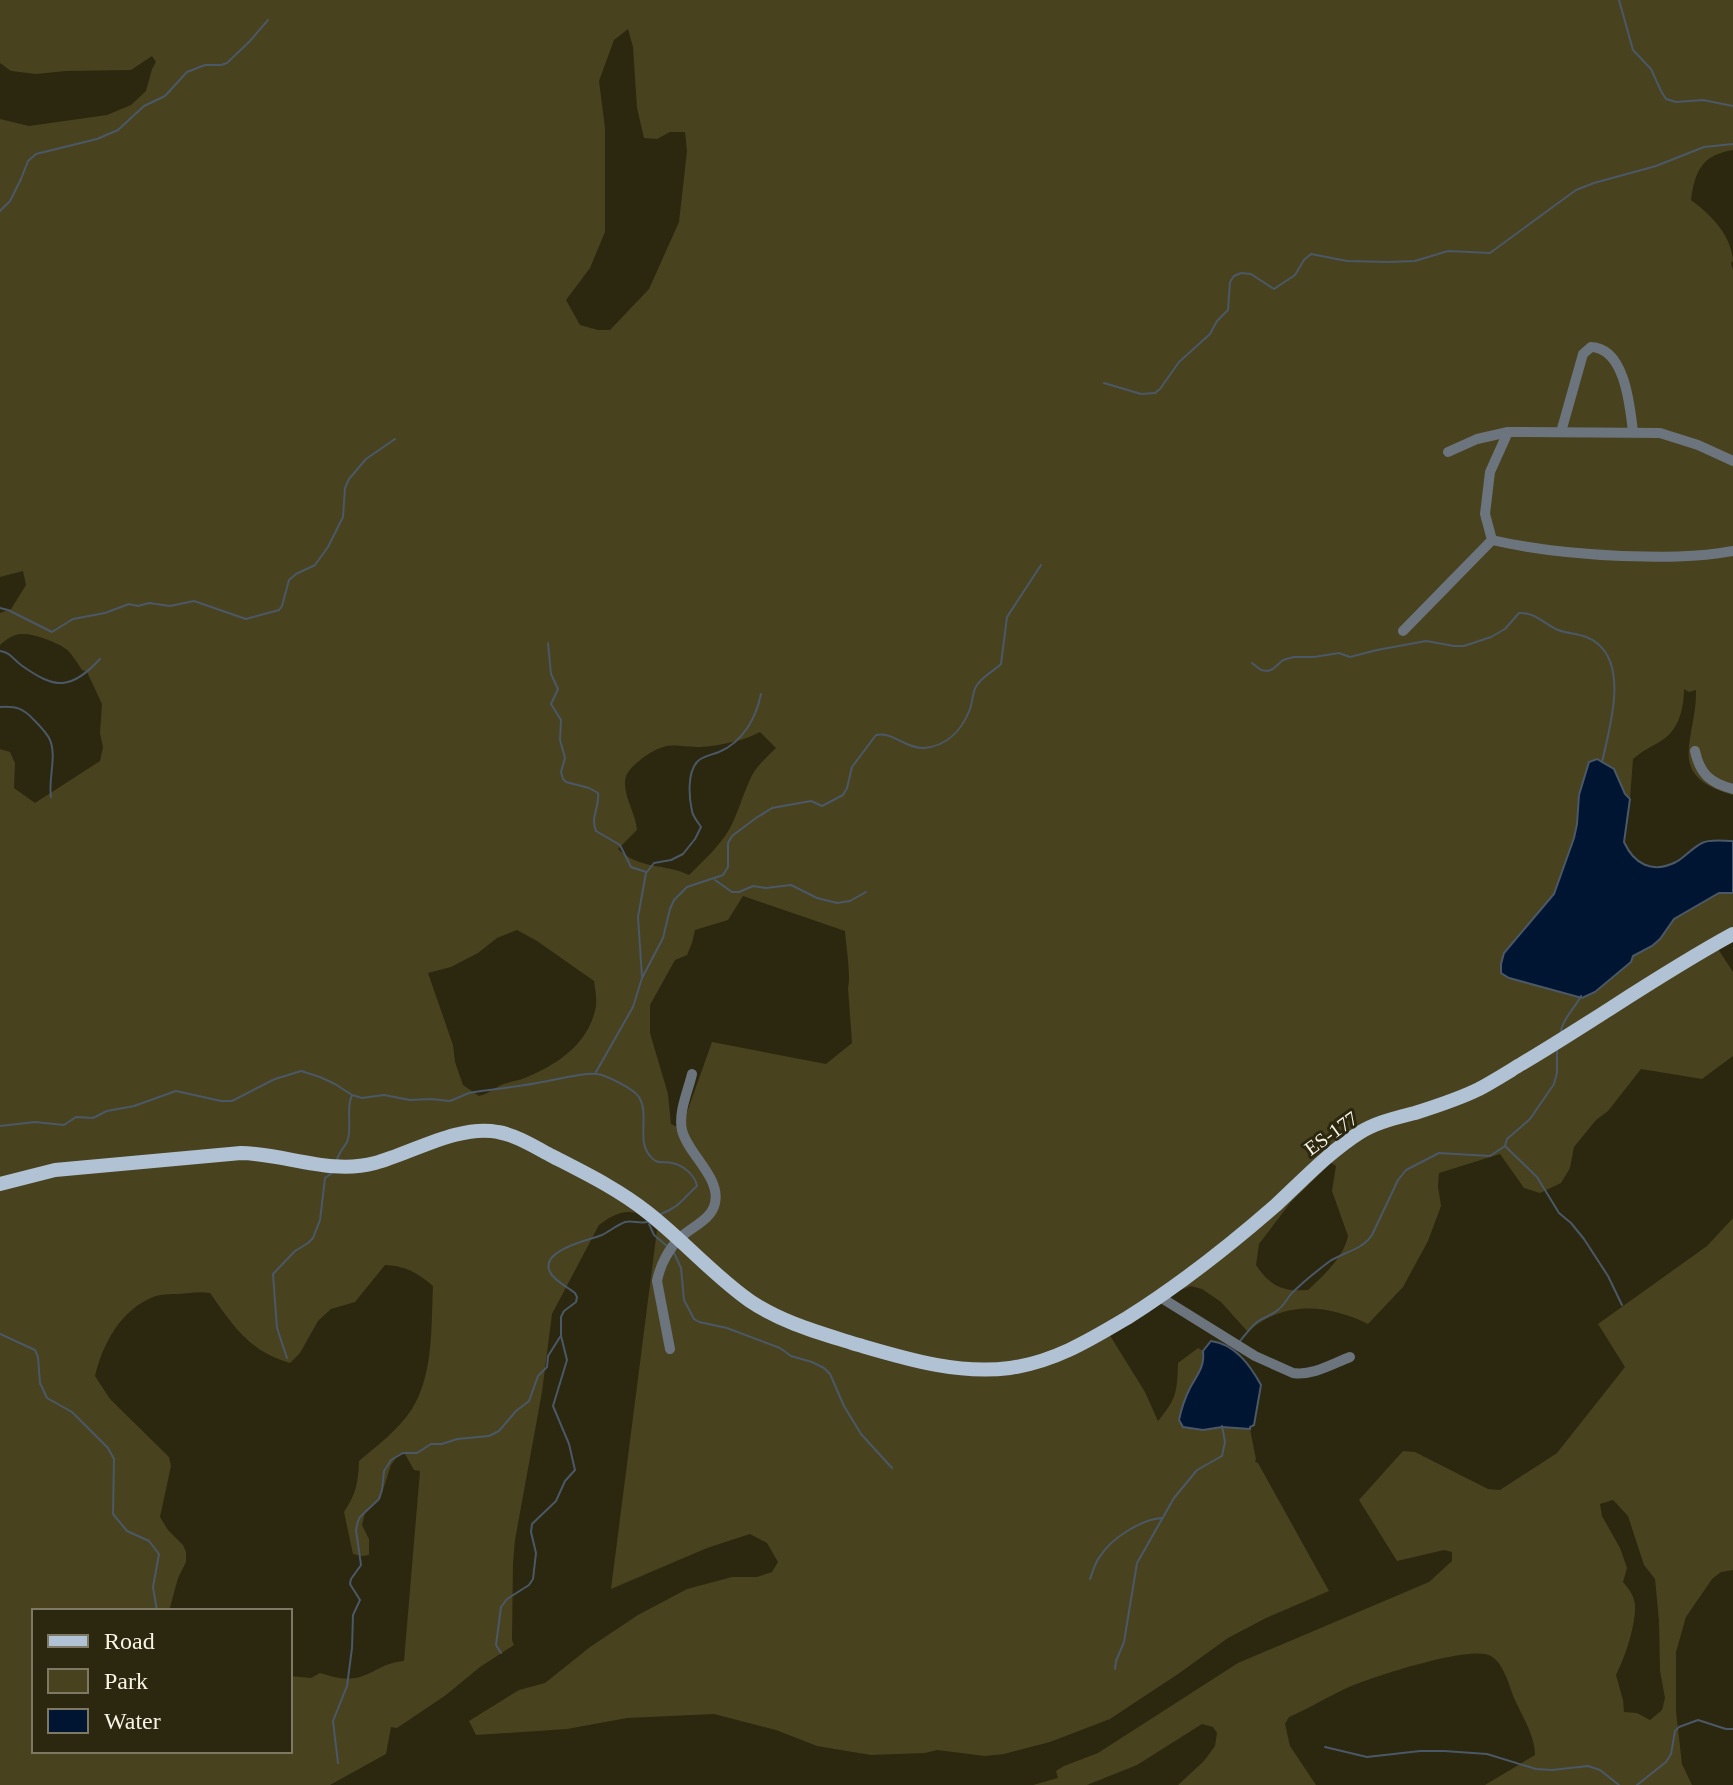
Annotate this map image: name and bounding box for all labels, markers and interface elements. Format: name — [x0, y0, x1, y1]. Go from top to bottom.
street label: ES-177 — [1300, 1106, 1362, 1160]
legend — [32, 1609, 292, 1753]
text: Road — [104, 1628, 155, 1654]
text: Park — [104, 1668, 148, 1694]
text: Water — [104, 1708, 161, 1734]

